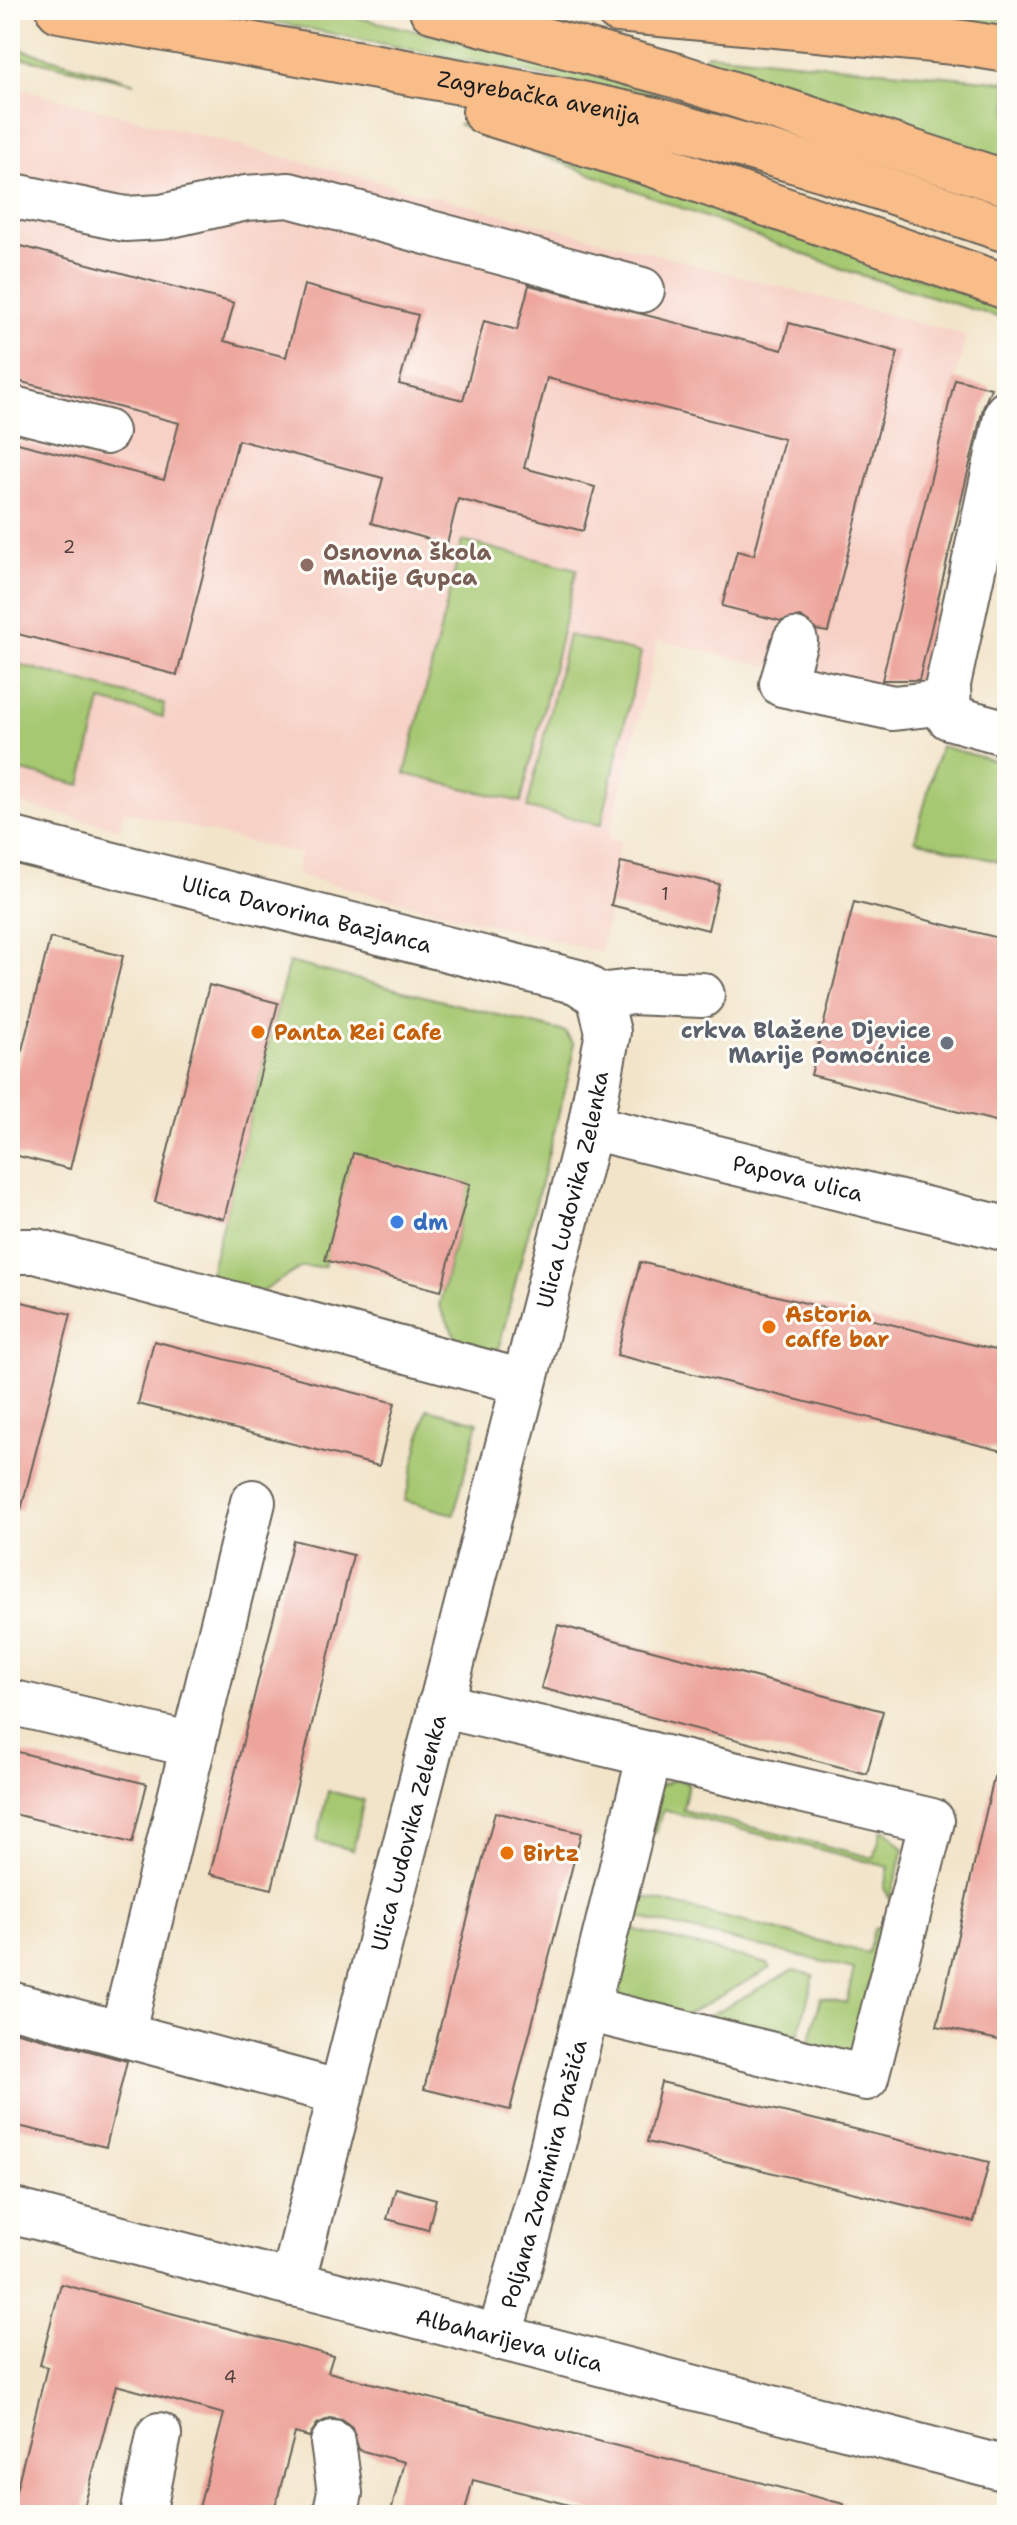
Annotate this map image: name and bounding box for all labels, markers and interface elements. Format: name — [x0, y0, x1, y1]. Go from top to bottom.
street label: Zagrebačka avenija — [435, 64, 644, 132]
house number: 2 — [63, 535, 75, 559]
place label: Osnovna škola Matije Gupca — [323, 538, 492, 592]
marker: Osnovna škola Matije Gupca — [298, 556, 316, 574]
street label: Ulica Davorina Bazjanca — [178, 869, 435, 960]
house number: 1 — [661, 882, 669, 906]
place label: crkva Blažene Djevice Marije Pomoćnice — [681, 1016, 931, 1070]
place label: Panta Rei Cafe — [274, 1018, 442, 1047]
marker: Panta Rei Cafe — [249, 1023, 267, 1041]
marker: crkva Blažene Djevice Marije Pomoćnice — [938, 1034, 956, 1052]
street label: Ulica Ludovika Zelenka — [530, 1068, 615, 1311]
street label: Papova ulica — [730, 1148, 866, 1208]
place label: dm — [413, 1208, 448, 1237]
marker: dm — [388, 1213, 406, 1231]
place label: Astoria caffe bar — [785, 1300, 890, 1354]
marker: Astoria caffe bar — [760, 1318, 778, 1336]
street label: Ulica Ludovika Zelenka — [364, 1711, 453, 1954]
place label: Birtz — [523, 1839, 579, 1868]
marker: Birtz — [498, 1844, 516, 1862]
street label: Poljana Zvonimira Dražića — [494, 2036, 594, 2312]
street label: Albaharijeva ulica — [413, 2302, 606, 2378]
house number: 4 — [224, 2365, 236, 2389]

